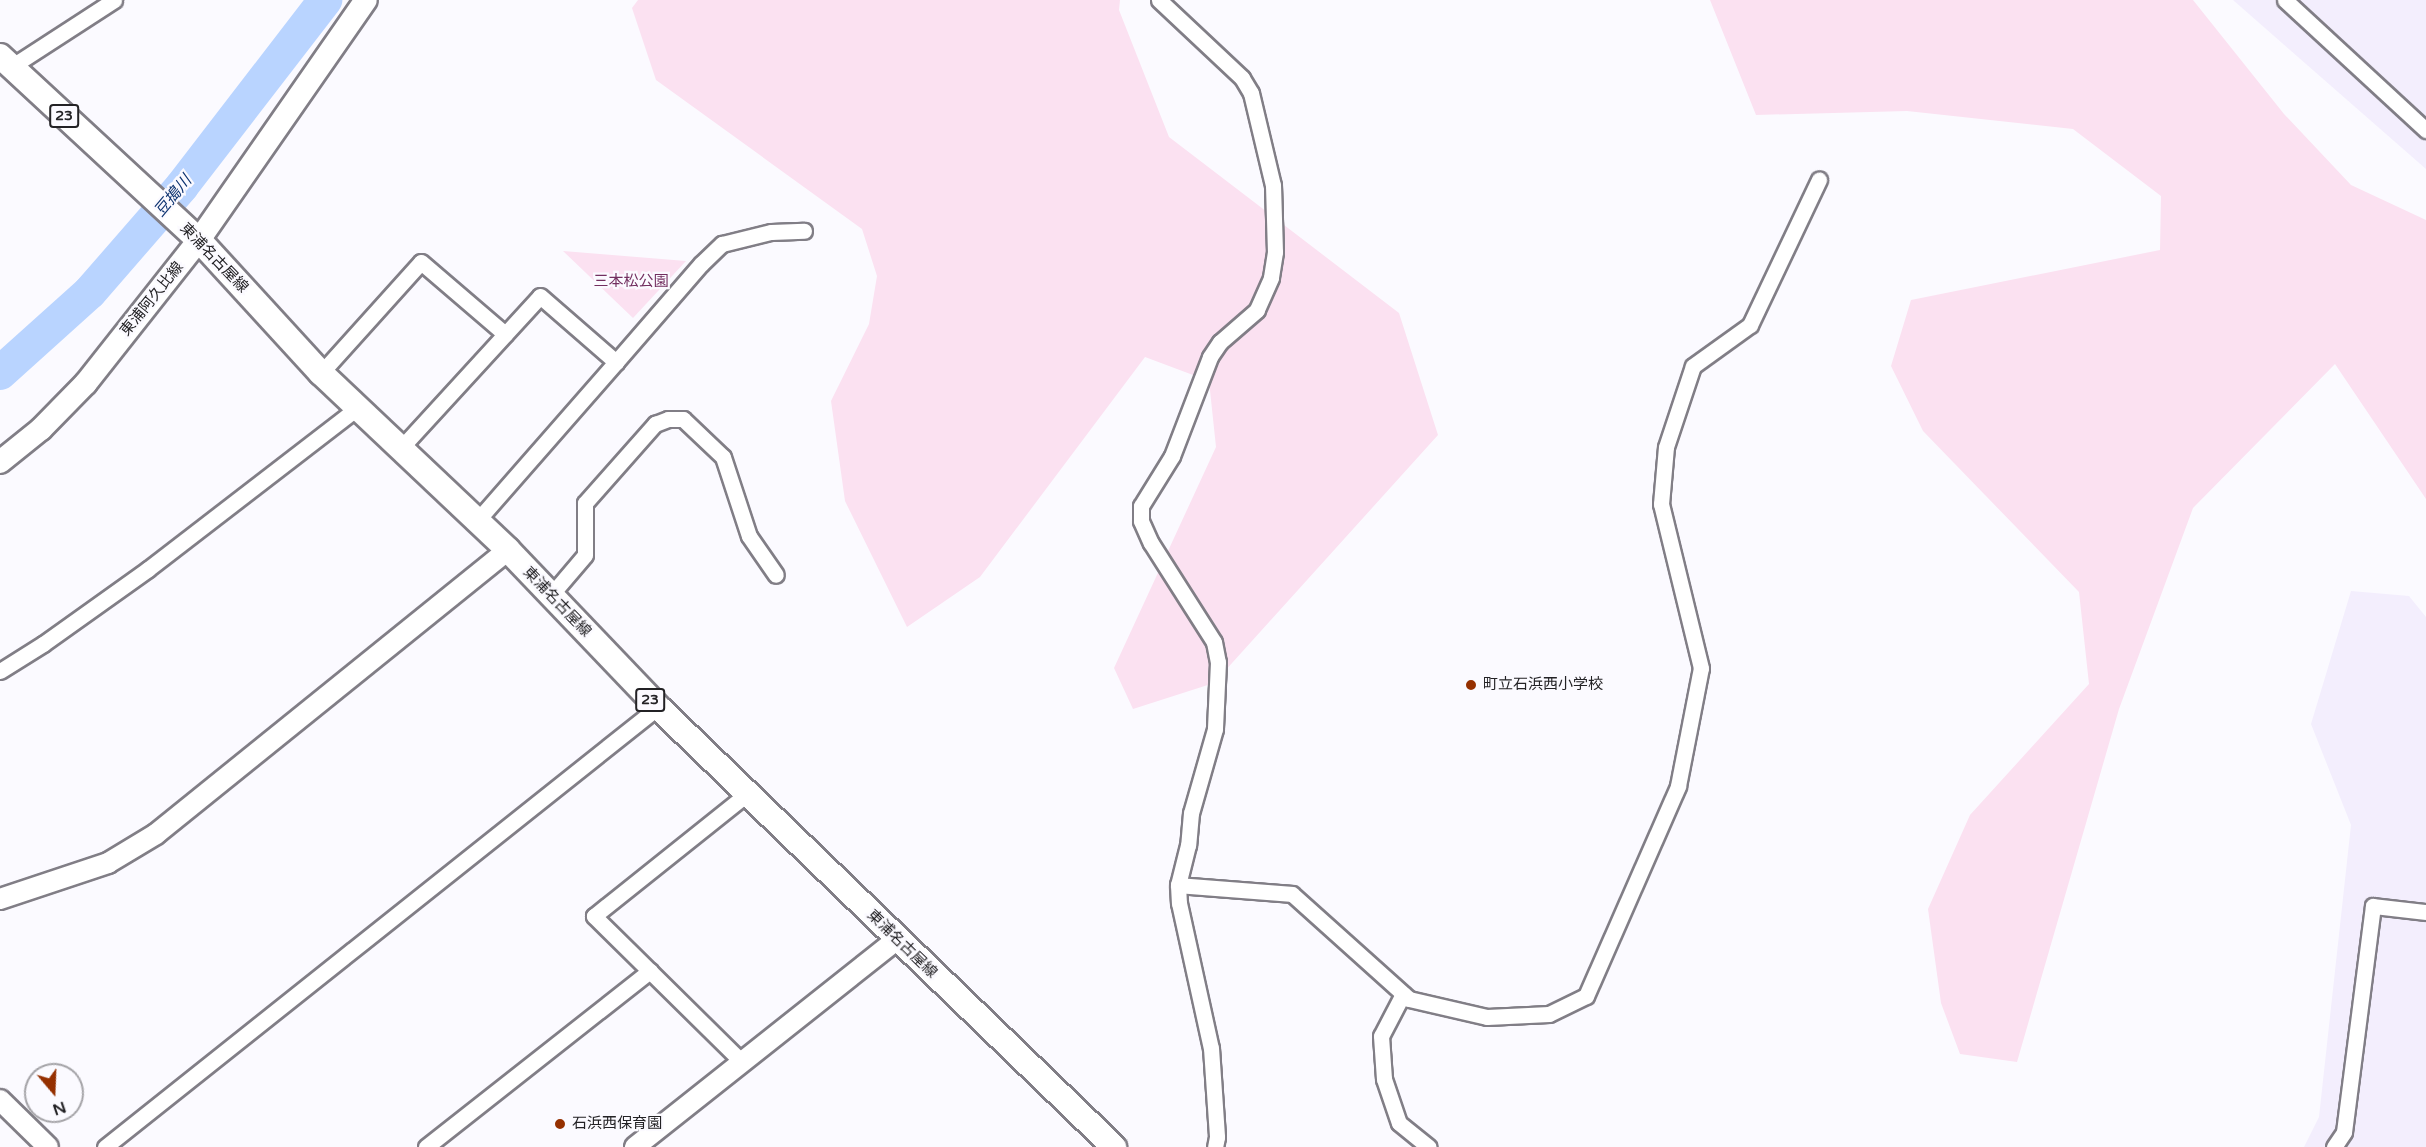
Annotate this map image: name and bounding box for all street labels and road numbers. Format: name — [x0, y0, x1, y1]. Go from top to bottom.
road number: 23 — [49, 105, 79, 127]
street label: 東浦名古屋線 — [176, 219, 252, 297]
street label: 東浦阿久比線 — [117, 258, 187, 340]
street label: 東浦名古屋線 — [519, 563, 595, 641]
road number: 23 — [635, 689, 665, 711]
street label: 東浦名古屋線 — [863, 906, 941, 982]

